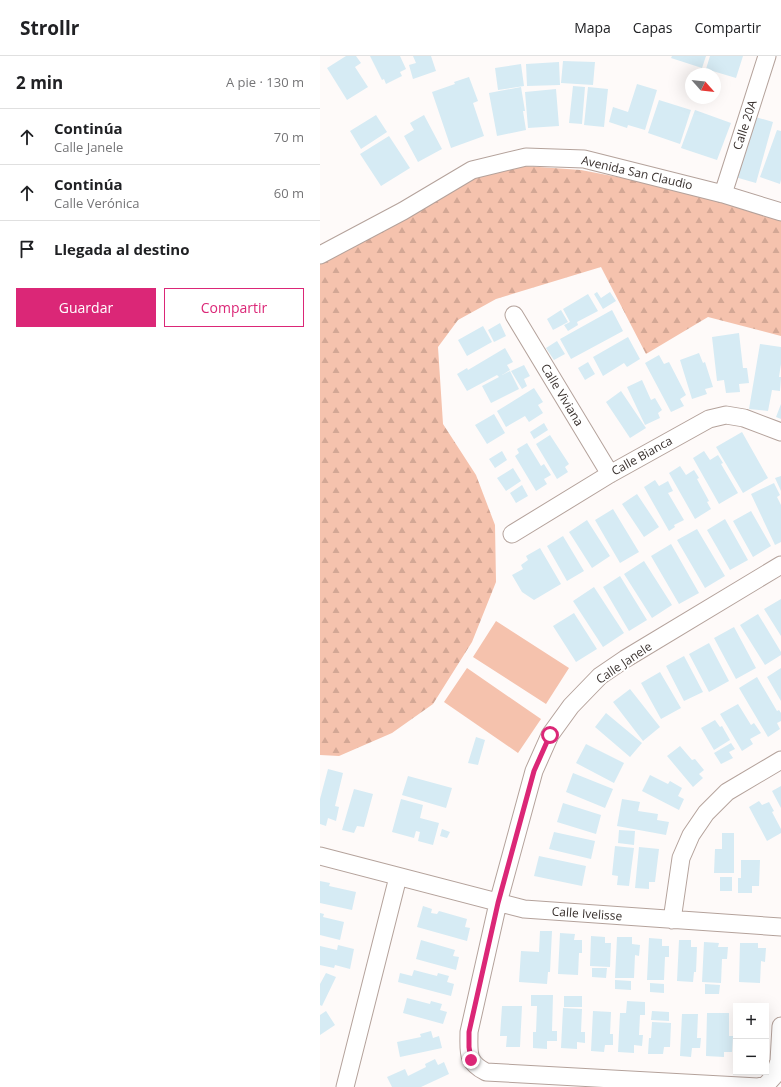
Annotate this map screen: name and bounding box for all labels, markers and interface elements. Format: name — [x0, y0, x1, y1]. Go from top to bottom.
text: Strollr — [20, 15, 79, 41]
text: Mapa — [574, 18, 611, 37]
text: Capas — [633, 18, 672, 37]
text: Compartir — [694, 18, 761, 37]
north arrow — [685, 68, 721, 104]
text: 2 min — [16, 71, 63, 94]
text: A pie · 130 m — [226, 73, 304, 91]
street label: Calle 20A — [728, 97, 761, 152]
text: Continúa — [54, 118, 123, 138]
icon: ahead — [16, 126, 38, 148]
text: 70 m — [274, 128, 304, 146]
text: Calle Janele — [54, 138, 123, 156]
street label: Avenida San Claudio — [580, 151, 694, 194]
text: Continúa — [54, 174, 123, 194]
icon: ahead — [16, 182, 38, 204]
text: 60 m — [274, 184, 304, 202]
text: Calle Verónica — [54, 194, 140, 212]
icon: arrive — [16, 238, 38, 260]
text: Llegada al destino — [54, 239, 189, 259]
button: Guardar — [16, 288, 156, 327]
button: Compartir — [164, 288, 304, 327]
street label: Calle Viviana — [537, 360, 588, 429]
street label: Calle Bianca — [608, 432, 675, 479]
street label: Calle Janele — [592, 638, 655, 688]
route start — [541, 726, 559, 744]
street label: Calle Ivelisse — [551, 903, 623, 924]
map controls — [733, 1003, 769, 1075]
button: + — [733, 1003, 769, 1039]
button: − — [733, 1039, 769, 1075]
route end — [462, 1051, 480, 1069]

